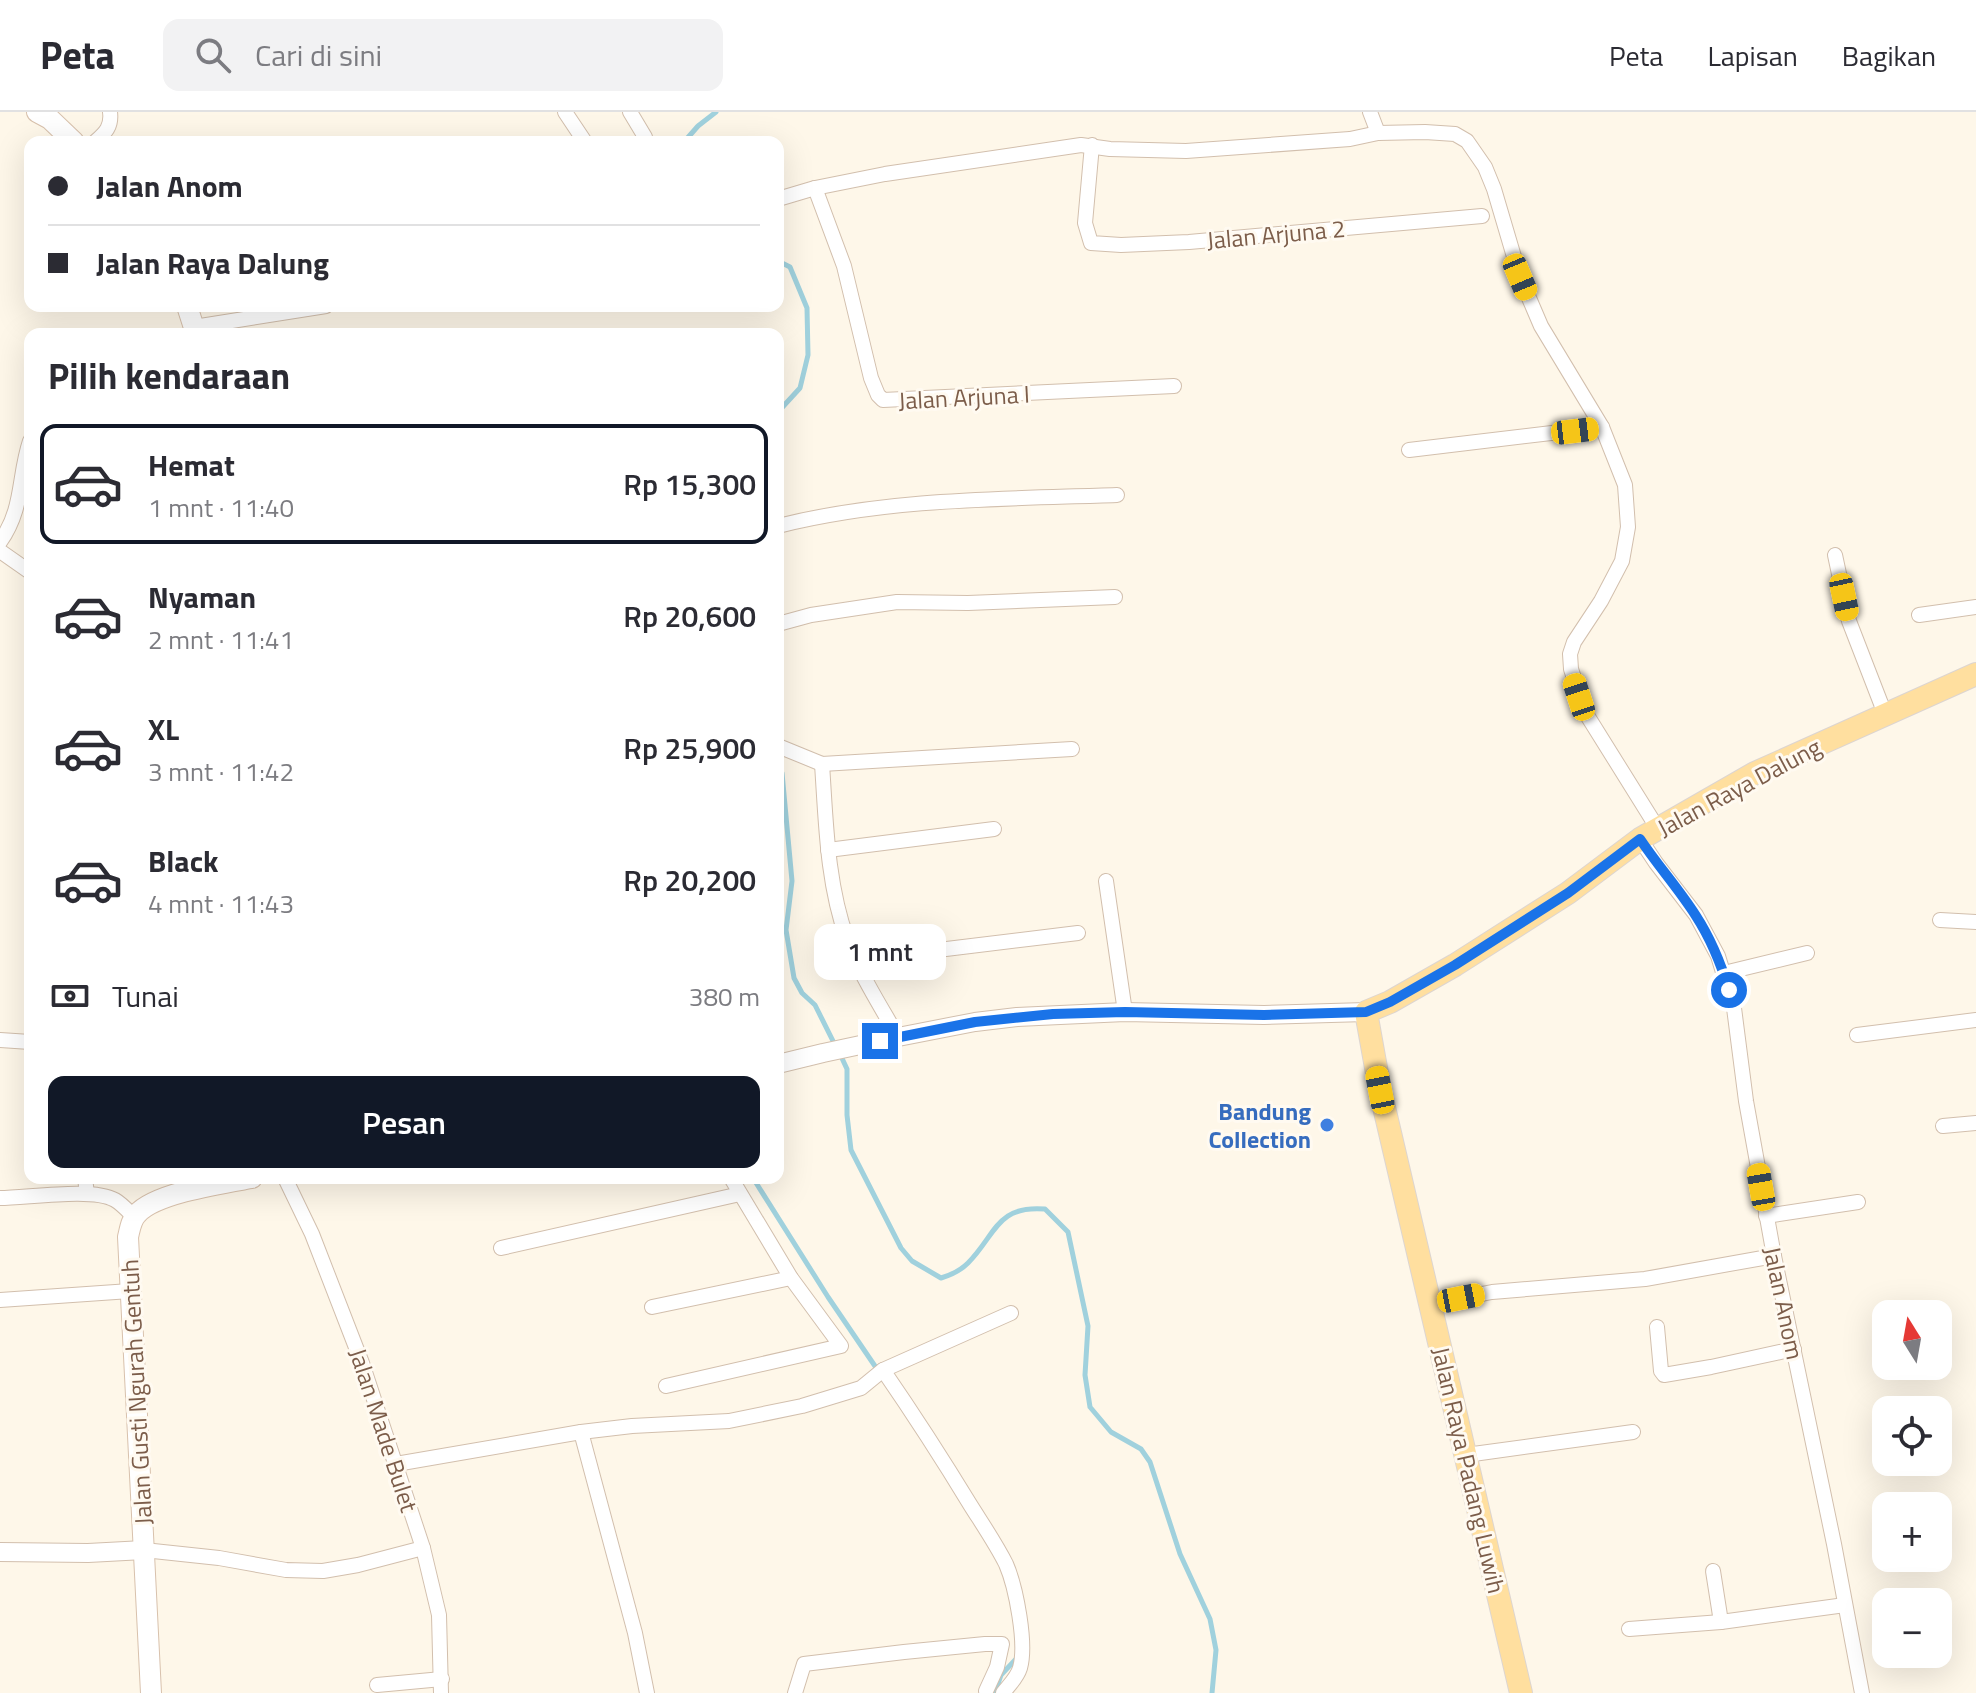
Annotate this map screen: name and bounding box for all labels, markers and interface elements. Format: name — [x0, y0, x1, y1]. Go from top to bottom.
search box — [163, 19, 723, 91]
text: Peta — [40, 26, 115, 84]
text: Cari di sini — [255, 32, 382, 78]
icon: search — [191, 33, 235, 77]
text: Peta — [1609, 34, 1663, 77]
text: Lapisan — [1707, 34, 1798, 77]
text: Bagikan — [1842, 34, 1936, 77]
text: Jalan Anom — [96, 163, 243, 209]
street label: Jalan Arjuna 2 — [1205, 210, 1347, 258]
text: Jalan Raya Dalung — [96, 240, 329, 286]
car — [1500, 250, 1540, 304]
text: Pilih kendaraan — [48, 348, 290, 403]
street label: Jalan Arjuna I — [897, 376, 1031, 418]
car — [1550, 416, 1600, 446]
text: Hemat — [148, 442, 235, 488]
icon: car — [52, 448, 124, 520]
text: Rp 15,300 — [623, 461, 756, 507]
text: 1 mnt · 11:40 — [148, 488, 294, 527]
car — [1827, 571, 1861, 623]
text: Nyaman — [148, 574, 256, 620]
icon: car — [52, 580, 124, 652]
text: Rp 20,600 — [623, 593, 756, 639]
text: 2 mnt · 11:41 — [148, 620, 294, 659]
car — [1560, 670, 1598, 724]
text: XL — [148, 706, 179, 752]
icon: car — [52, 712, 124, 784]
text: Rp 25,900 — [623, 725, 756, 771]
street label: Jalan Raya Dalung — [1651, 729, 1827, 845]
text: 3 mnt · 11:42 — [148, 752, 294, 791]
text: Black — [148, 838, 219, 884]
icon: car — [52, 844, 124, 916]
text: Rp 20,200 — [623, 857, 756, 903]
text: 4 mnt · 11:43 — [148, 884, 294, 923]
callout: 1 mnt — [814, 925, 946, 981]
text: 1 mnt — [847, 932, 913, 971]
route start — [1711, 972, 1747, 1008]
text: Tunai — [112, 973, 179, 1019]
icon: cash — [48, 974, 92, 1018]
text: 380 m — [689, 977, 760, 1016]
route end — [862, 1023, 898, 1059]
car — [1364, 1064, 1396, 1116]
button: Pesan — [48, 1076, 760, 1168]
place label: Bandung Collection — [1209, 1093, 1311, 1157]
marker: Bandung Collection — [1318, 1116, 1336, 1134]
car — [1745, 1161, 1777, 1213]
street label: Jalan Anom — [1754, 1243, 1814, 1363]
street label: Jalan Gusti Ngurah Gentuh — [111, 1258, 161, 1526]
car — [1435, 1282, 1487, 1314]
north arrow — [1872, 1300, 1952, 1380]
map controls — [1872, 1300, 1952, 1668]
street label: Jalan Made Bulet — [341, 1343, 428, 1517]
street label: Jalan Raya Padang Luwih — [1423, 1343, 1515, 1597]
button: locate — [1872, 1396, 1952, 1476]
button: + — [1872, 1492, 1952, 1572]
button: − — [1872, 1588, 1952, 1668]

